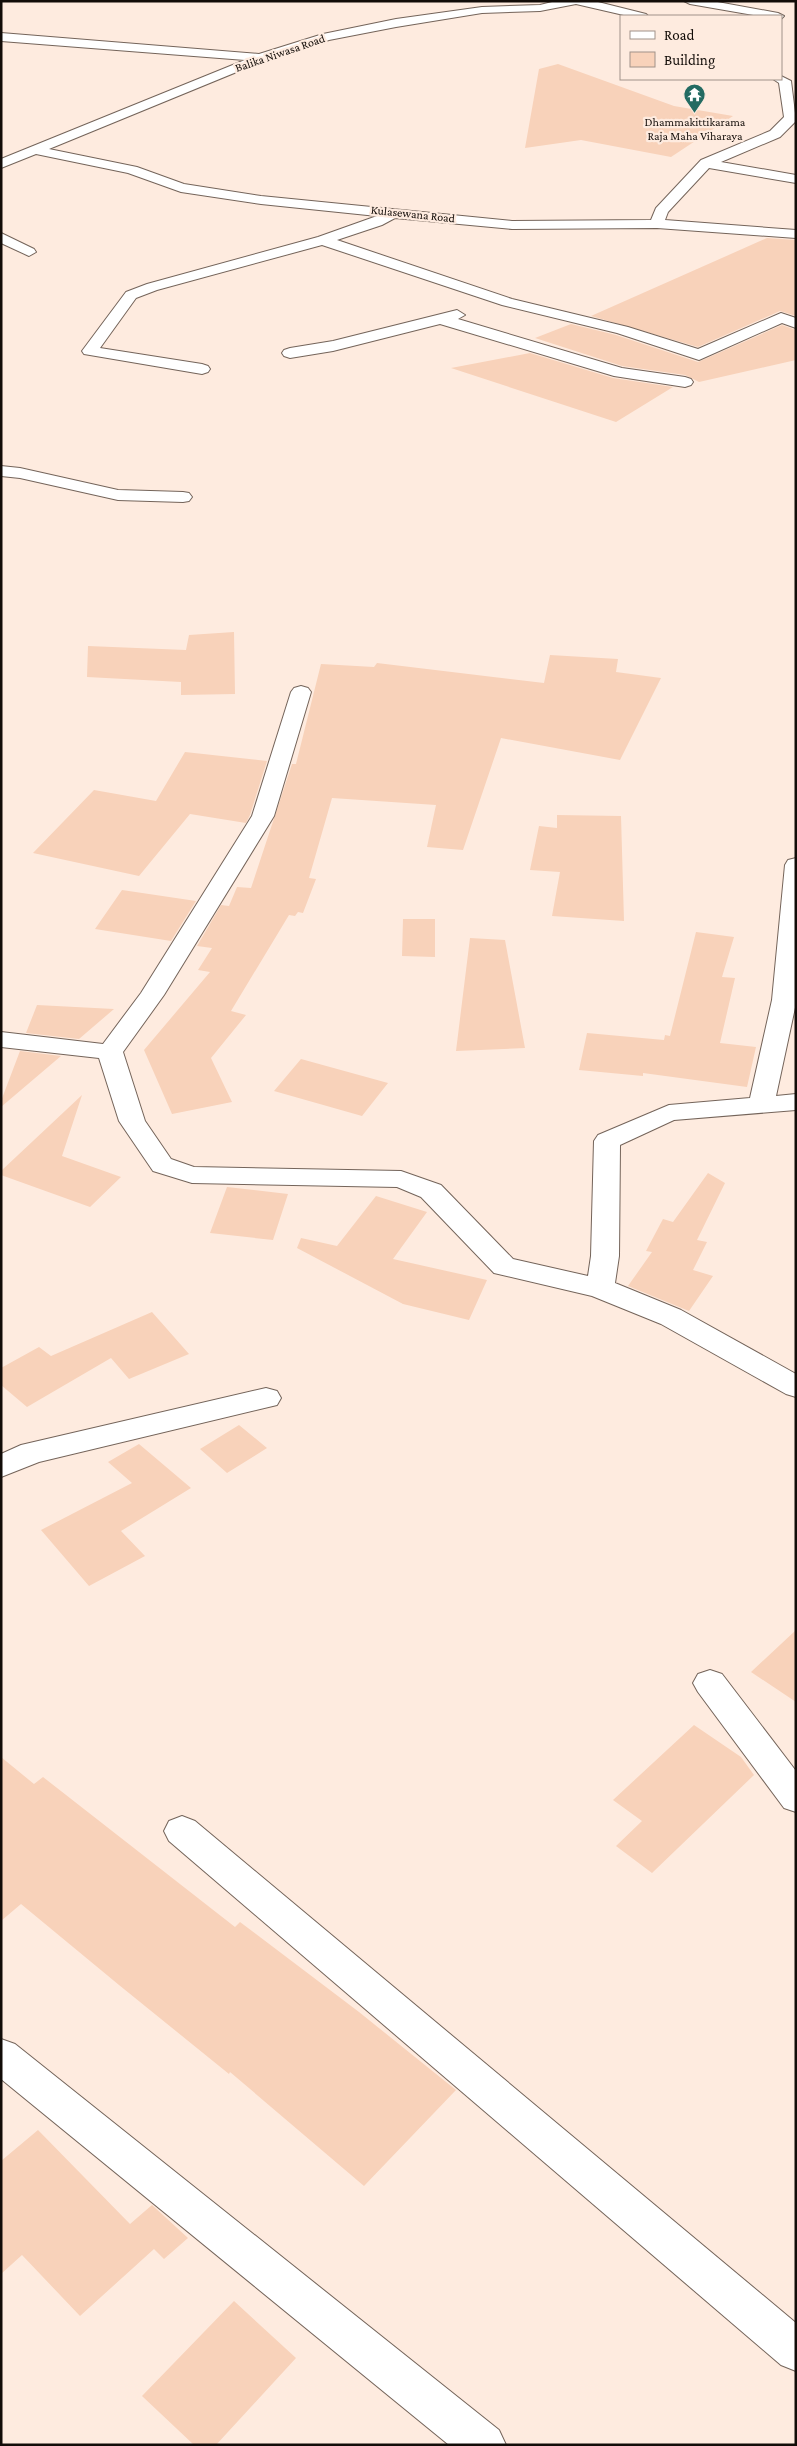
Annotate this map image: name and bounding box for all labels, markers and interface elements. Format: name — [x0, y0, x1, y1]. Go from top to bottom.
legend — [620, 15, 782, 80]
text: Road — [664, 27, 695, 43]
street label: Balika Niwasa Road — [233, 31, 327, 75]
text: Building — [664, 52, 715, 69]
temple icon: Dhammakittikarama Raja Maha Viharaya — [683, 83, 707, 114]
place label: Dhammakittikarama Raja Maha Viharaya — [645, 115, 746, 143]
street label: Kulasewana Road — [370, 203, 456, 225]

